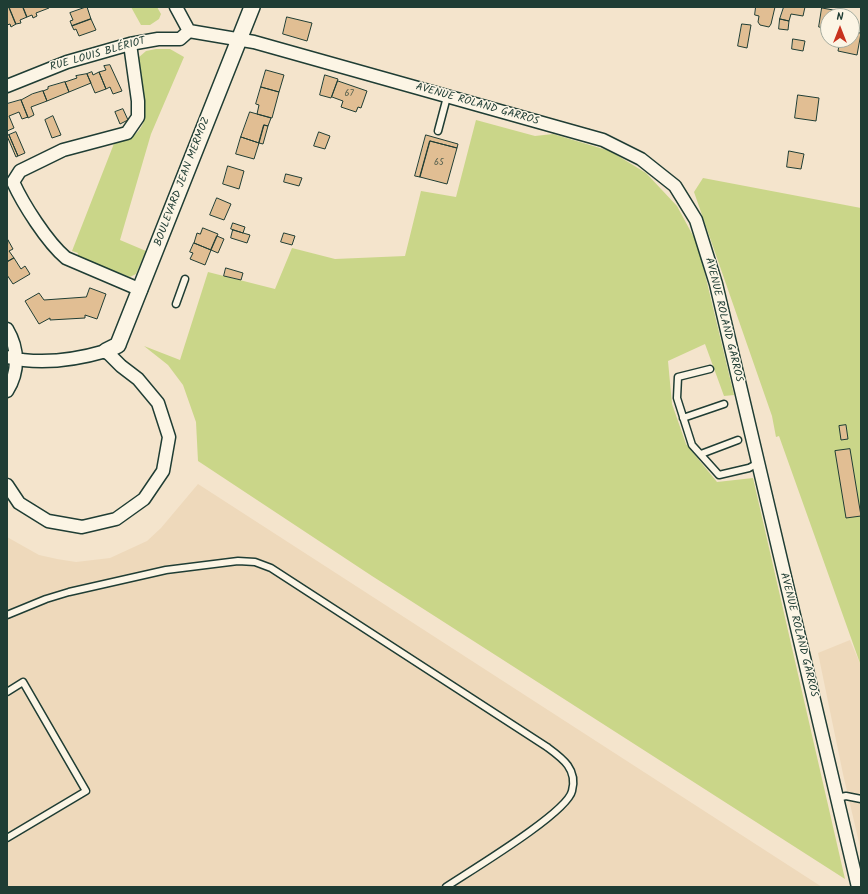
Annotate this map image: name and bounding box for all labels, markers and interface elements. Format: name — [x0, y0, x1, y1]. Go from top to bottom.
north arrow — [820, 8, 860, 48]
text: N — [837, 8, 843, 26]
street label: RUE LOUIS BLÉRIOT — [49, 35, 147, 75]
street label: AVENUE ROLAND GARROS — [414, 81, 540, 129]
house number: 67 — [344, 89, 354, 99]
street label: BOULEVARD JEAN MERMOZ — [152, 116, 214, 248]
house number: 65 — [434, 158, 444, 168]
street label: AVENUE ROLAND GARROS — [701, 257, 745, 383]
street label: AVENUE ROLAND GARROS — [776, 572, 820, 698]

